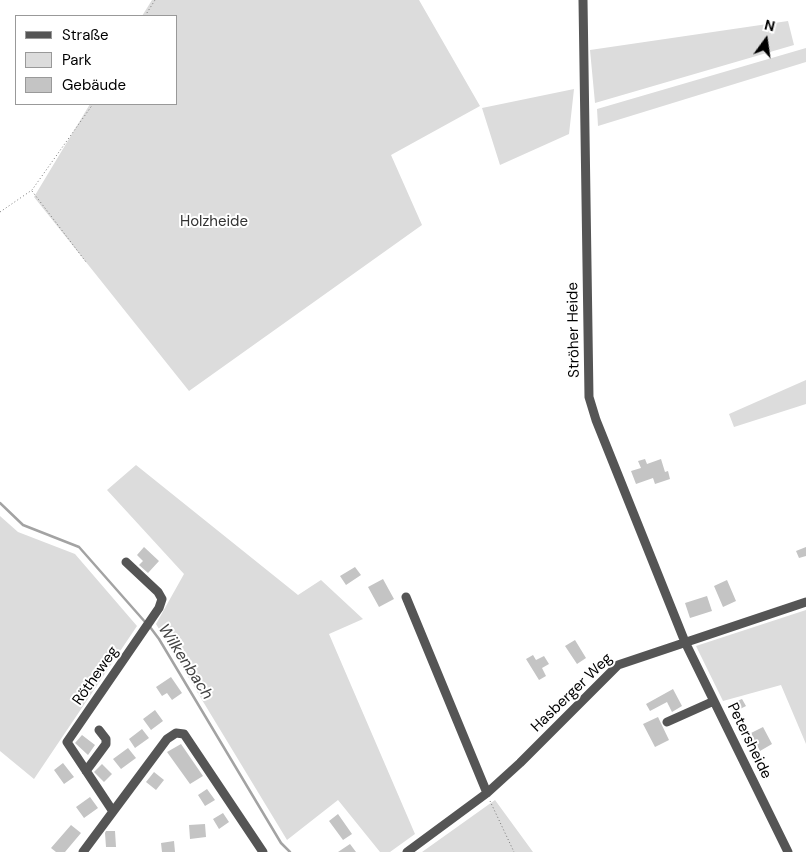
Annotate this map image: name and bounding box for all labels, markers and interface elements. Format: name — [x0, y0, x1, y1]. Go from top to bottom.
legend — [15, 15, 178, 105]
north arrow — [741, 15, 791, 65]
text: N — [762, 15, 777, 35]
text: Straße — [62, 25, 109, 45]
text: Park — [62, 50, 92, 70]
text: Gebäude — [62, 75, 126, 95]
park label: Holzheide — [180, 213, 248, 231]
street label: Ströher Heide — [564, 282, 584, 378]
water label: Wilkenbach — [153, 621, 217, 703]
street label: Rötheweg — [69, 643, 123, 709]
street label: Hasberger Weg — [528, 650, 616, 736]
street label: Petersheide — [723, 700, 775, 782]

